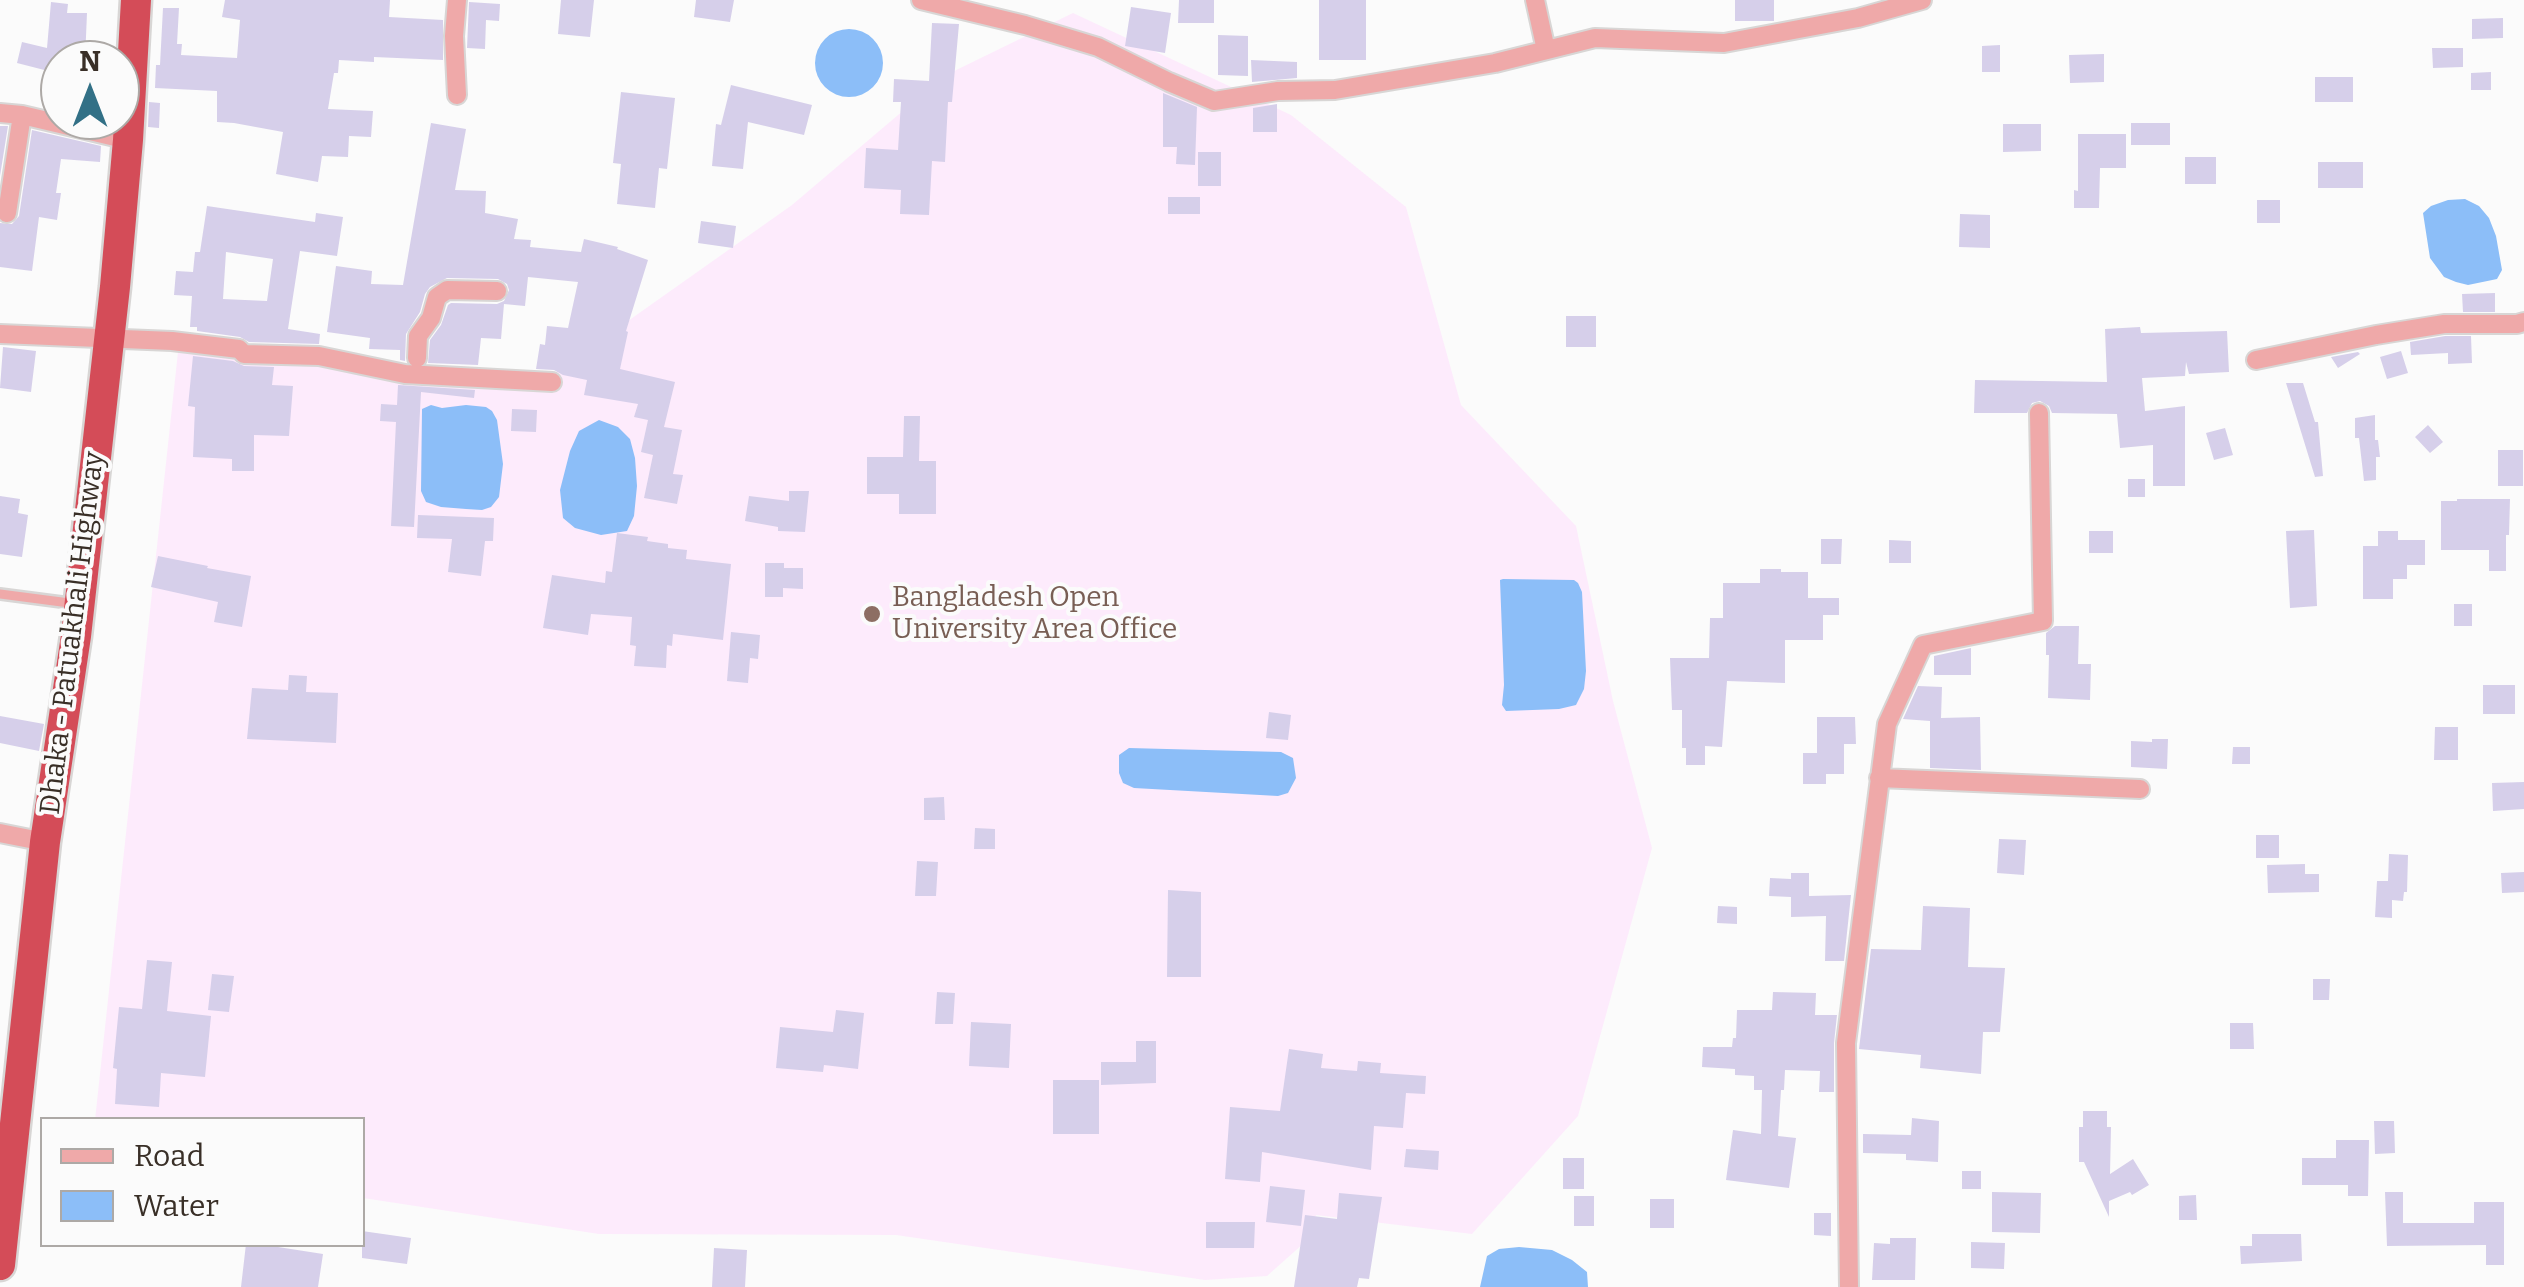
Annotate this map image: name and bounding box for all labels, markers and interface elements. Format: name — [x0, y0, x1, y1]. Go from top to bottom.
north arrow — [40, 40, 140, 140]
text: N — [79, 45, 101, 78]
street label: Dhaka - Patuakhali Highway — [34, 450, 112, 816]
place label: Bangladesh Open University Area Office — [892, 581, 1177, 647]
marker: Bangladesh Open University Area Office — [861, 603, 883, 625]
legend — [40, 1117, 365, 1247]
text: Road — [134, 1138, 205, 1174]
text: Water — [134, 1188, 219, 1224]

